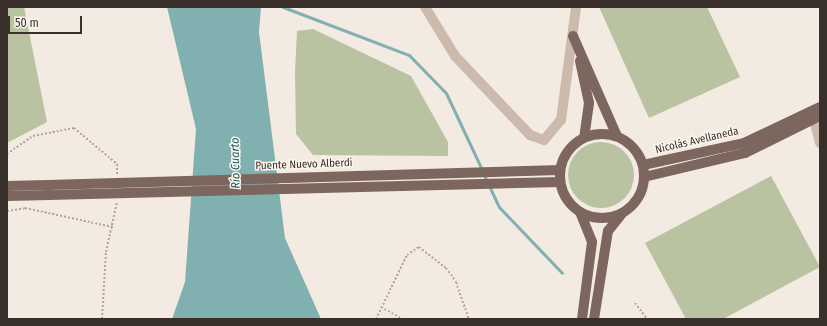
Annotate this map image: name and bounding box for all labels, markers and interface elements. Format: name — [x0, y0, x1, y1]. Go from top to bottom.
scale bar — [10, 8, 84, 34]
text: 50 m — [15, 16, 39, 30]
street label: Nicolás Avellaneda — [654, 125, 740, 157]
water label: Río Cuarto — [228, 137, 244, 189]
street label: Puente Nuevo Alberdi — [255, 157, 353, 173]

